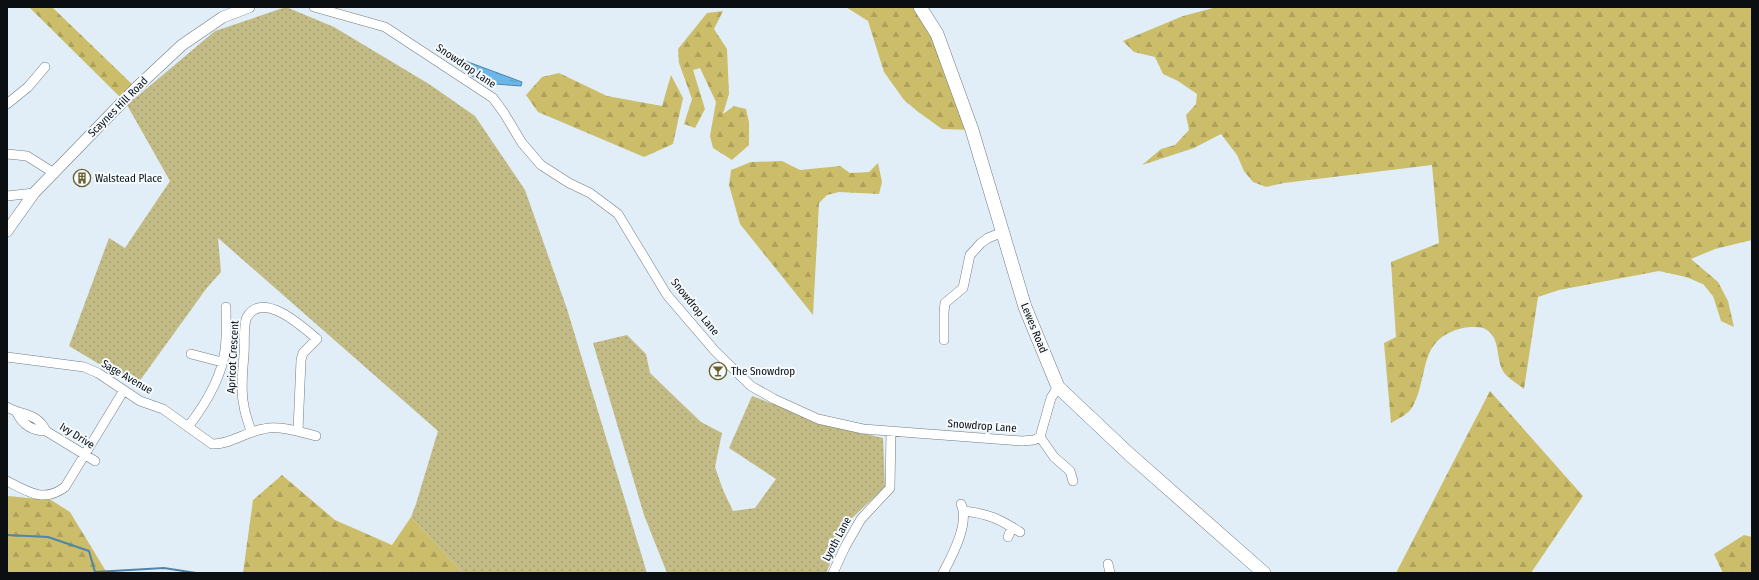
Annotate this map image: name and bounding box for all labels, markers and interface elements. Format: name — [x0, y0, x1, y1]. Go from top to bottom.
street label: Snowdrop Lane — [434, 41, 498, 91]
street label: Scaynes Hill Road — [85, 74, 151, 140]
building icon: Walstead Place — [72, 168, 92, 188]
place label: Walstead Place — [95, 172, 162, 185]
street label: Snowdrop Lane — [668, 276, 722, 338]
street label: Lewes Road — [1018, 301, 1050, 355]
street label: Apricot Crescent — [225, 320, 241, 394]
street label: Sage Avenue — [99, 357, 155, 397]
bar icon: The Snowdrop — [708, 361, 728, 381]
place label: The Snowdrop — [731, 365, 795, 378]
street label: Snowdrop Lane — [947, 417, 1017, 435]
street label: Ivy Drive — [57, 420, 97, 452]
street label: Lyoth Lane — [820, 515, 854, 563]

